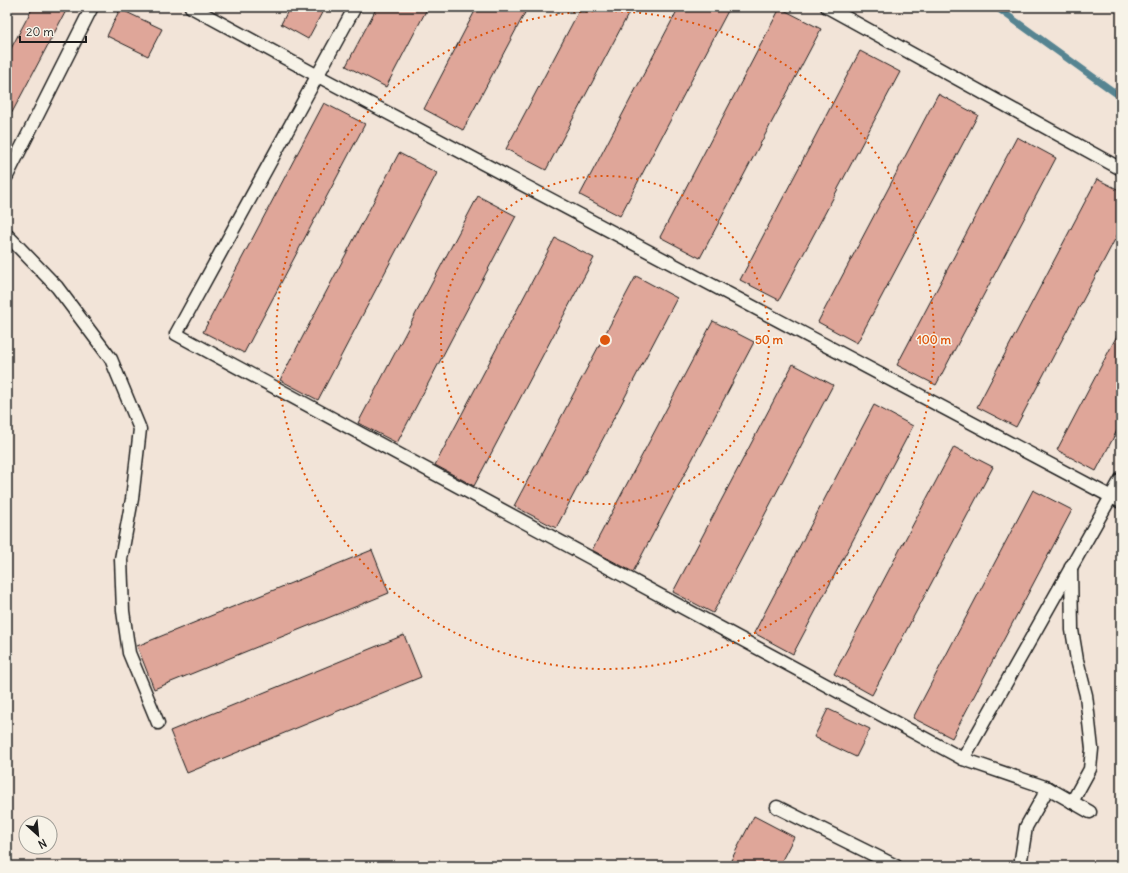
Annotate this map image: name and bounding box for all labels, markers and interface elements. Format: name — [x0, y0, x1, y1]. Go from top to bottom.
scale bar — [20, 18, 86, 44]
text: 20 m — [26, 24, 54, 39]
text: 50 m — [755, 332, 784, 347]
text: 100 m — [917, 332, 951, 347]
centre of rings — [598, 333, 612, 347]
north arrow — [18, 815, 58, 855]
text: N — [36, 836, 49, 852]

